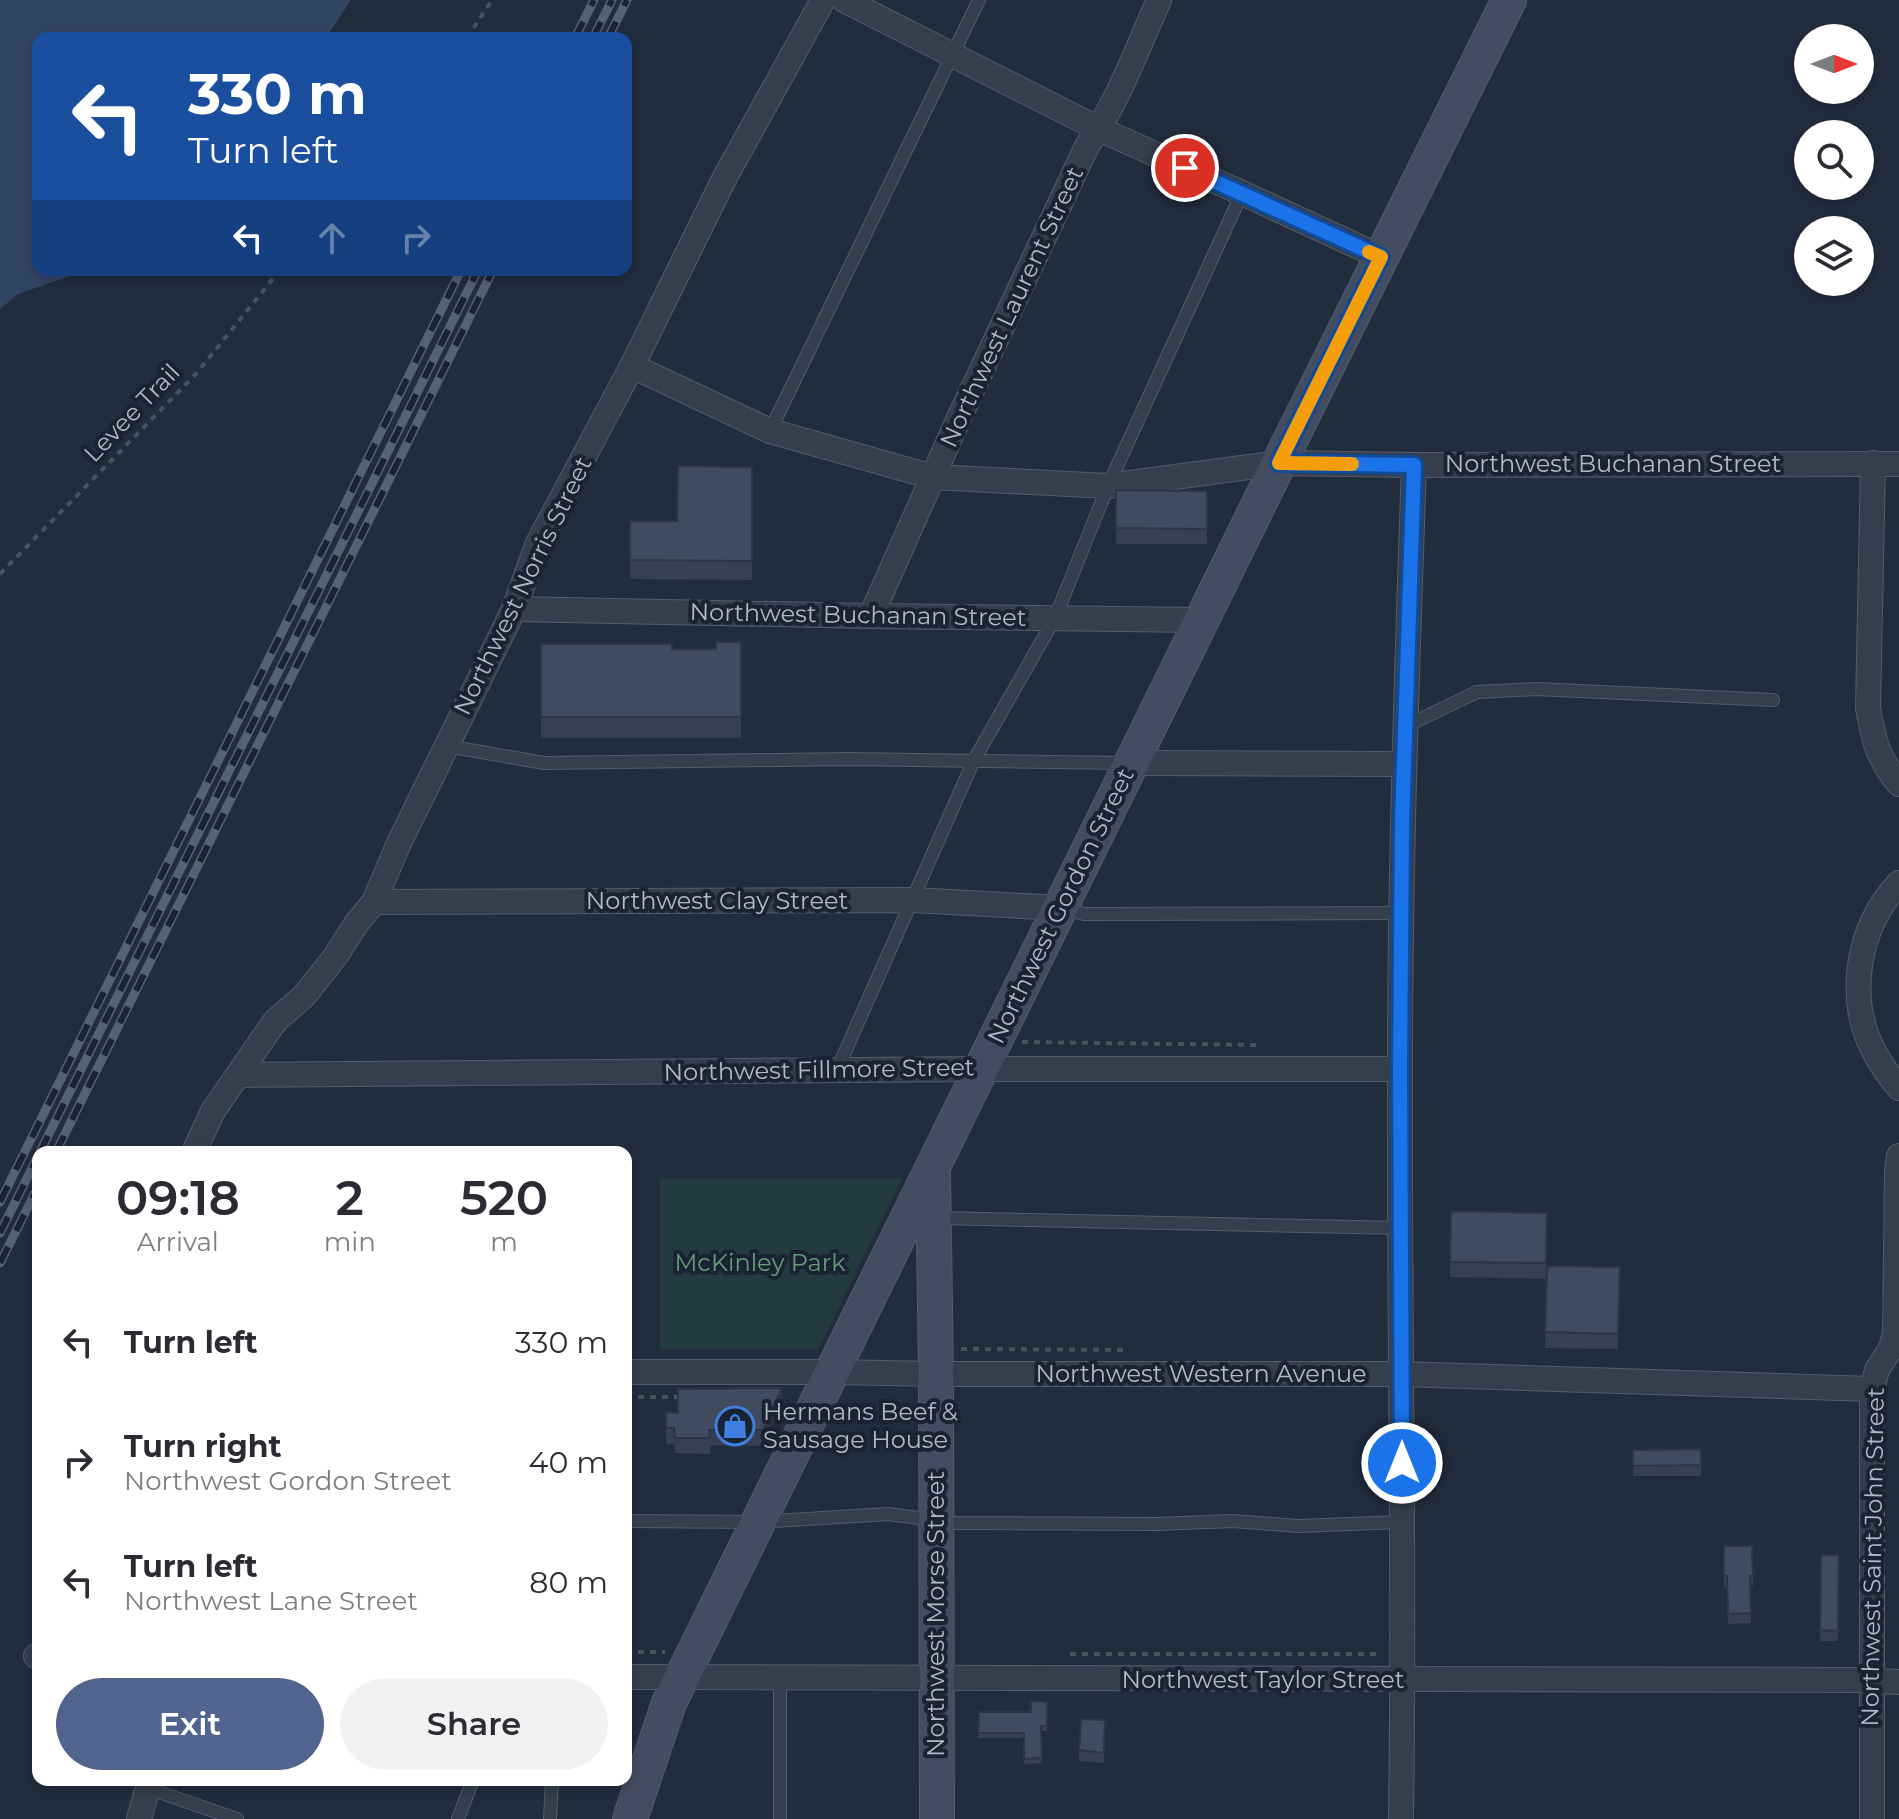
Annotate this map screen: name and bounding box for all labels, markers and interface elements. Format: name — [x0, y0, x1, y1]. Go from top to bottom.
north arrow — [1794, 24, 1874, 104]
map controls — [1794, 24, 1874, 296]
text: 330 m — [188, 60, 367, 128]
icon: left — [56, 64, 160, 168]
button: search — [1794, 120, 1874, 200]
text: Turn left — [188, 128, 339, 172]
pin — [1151, 134, 1219, 202]
icon: arrive — [1163, 146, 1207, 190]
street label: Northwest Laurent Street — [934, 162, 1090, 452]
icon: left — [226, 216, 270, 260]
icon: ahead — [310, 216, 354, 260]
icon: right — [394, 216, 438, 260]
button: layers — [1794, 216, 1874, 296]
street label: Levee Trail — [78, 358, 186, 468]
street label: Northwest Buchanan Street — [1445, 449, 1782, 478]
street label: Northwest Norris Street — [447, 452, 598, 720]
street label: Northwest Buchanan Street — [689, 597, 1027, 632]
street label: Northwest Gordon Street — [981, 763, 1140, 1048]
street label: Northwest Clay Street — [586, 886, 848, 915]
street label: Northwest Fillmore Street — [663, 1052, 975, 1087]
text: 09:18 — [116, 1169, 240, 1227]
text: 2 — [336, 1169, 364, 1227]
text: 520 — [460, 1169, 548, 1227]
text: Arrival — [137, 1226, 219, 1258]
text: min — [324, 1226, 376, 1258]
text: m — [490, 1226, 518, 1258]
park label: McKinley Park — [674, 1248, 846, 1277]
icon: left — [56, 1320, 100, 1364]
text: Turn left — [124, 1324, 257, 1361]
text: 330 m — [515, 1324, 608, 1361]
street label: Northwest Western Avenue — [1035, 1359, 1367, 1388]
street label: Northwest Saint John Street — [1855, 1387, 1890, 1727]
place label: Hermans Beef & Sausage House — [763, 1397, 958, 1454]
shop icon: Hermans Beef & Sausage House — [714, 1405, 756, 1447]
position arrow — [1360, 1421, 1444, 1505]
text: Turn right — [124, 1428, 281, 1465]
icon: right — [56, 1440, 100, 1484]
text: 40 m — [529, 1444, 608, 1481]
text: Northwest Gordon Street — [124, 1465, 452, 1497]
street label: Northwest Morse Street — [921, 1471, 950, 1757]
text: Turn left — [124, 1548, 257, 1585]
icon: left — [56, 1560, 100, 1604]
text: 80 m — [529, 1564, 608, 1601]
text: Northwest Lane Street — [124, 1585, 418, 1617]
street label: Northwest Taylor Street — [1121, 1665, 1405, 1694]
button: Exit — [56, 1678, 324, 1770]
button: Share — [340, 1678, 608, 1770]

